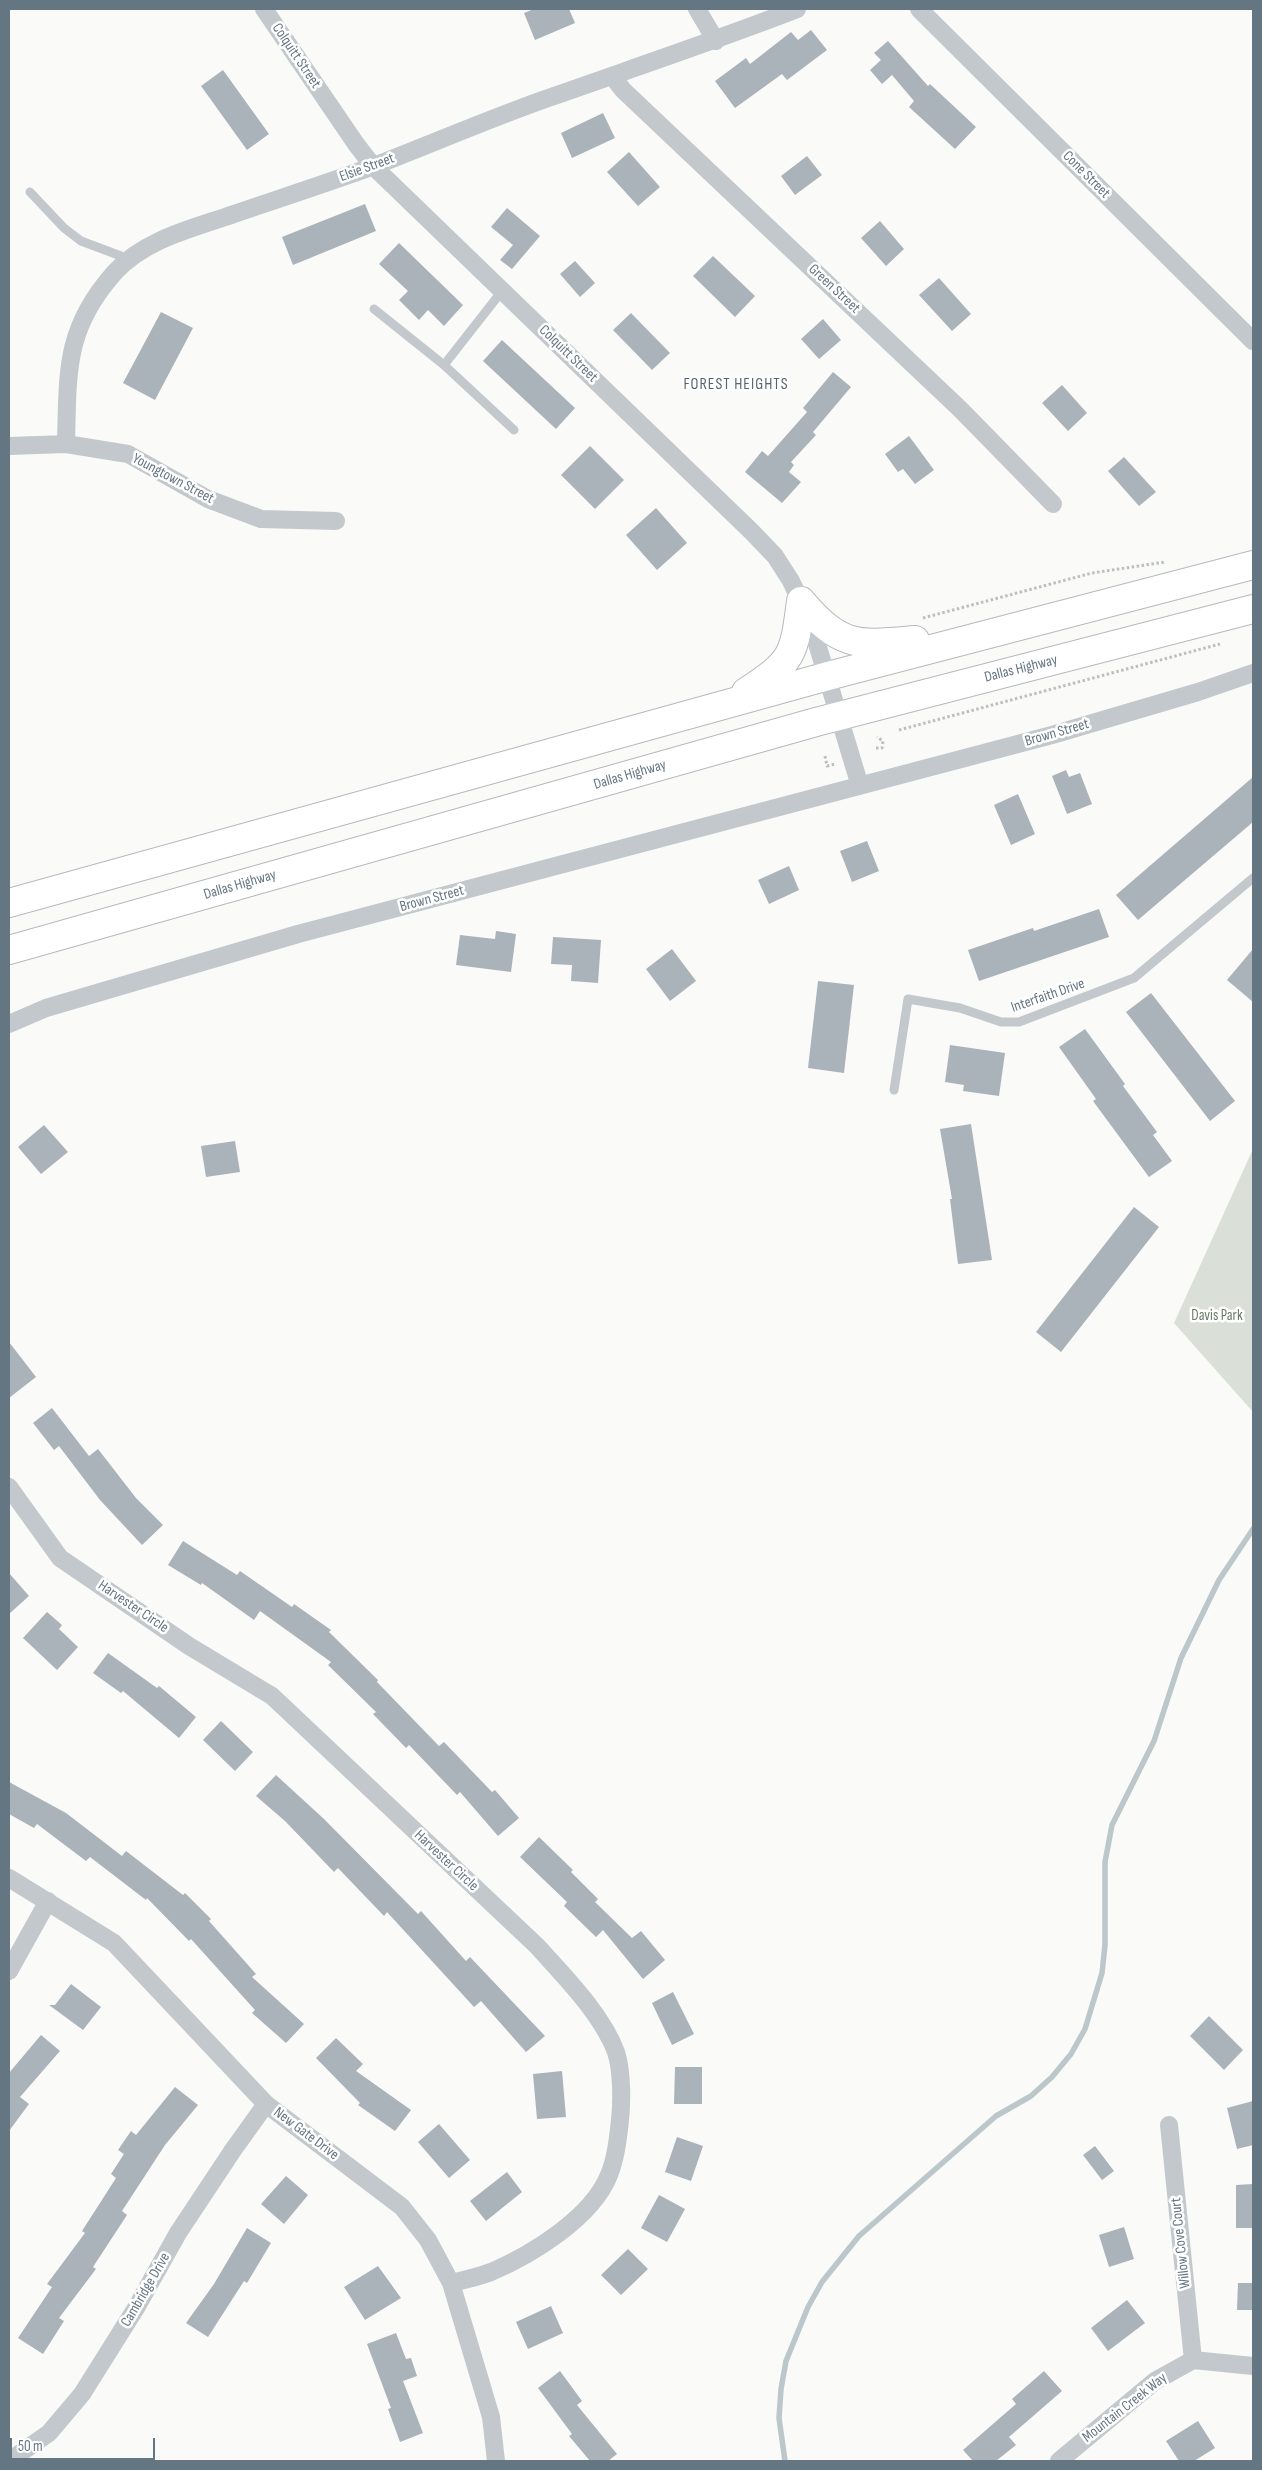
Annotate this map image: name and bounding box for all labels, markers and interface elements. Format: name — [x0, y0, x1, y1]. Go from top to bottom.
street label: Colquitt Street — [268, 20, 324, 92]
street label: Cone Street — [1058, 147, 1114, 203]
street label: Elsie Street — [337, 150, 397, 186]
street label: Green Street — [804, 261, 864, 317]
street label: Colquitt Street — [535, 322, 601, 386]
district label: FOREST HEIGHTS — [682, 375, 790, 395]
street label: Youngtown Street — [129, 450, 217, 508]
street label: Dallas Highway — [983, 651, 1059, 687]
street label: Brown Street — [1023, 715, 1091, 751]
street label: Dallas Highway — [592, 756, 668, 794]
street label: Dallas Highway — [202, 866, 278, 904]
street label: Brown Street — [398, 882, 466, 916]
street label: Interfaith Drive — [1009, 975, 1087, 1017]
park label: Davis Park — [1191, 1307, 1243, 1325]
street label: Harvester Circle — [94, 1577, 172, 1637]
street label: Harvester Circle — [410, 1827, 482, 1895]
street label: New Gate Drive — [270, 2104, 342, 2164]
street label: Willow Cove Court — [1167, 2197, 1195, 2289]
street label: Cambridge Drive — [118, 2250, 174, 2330]
street label: Mountain Creek Way — [1079, 2369, 1171, 2447]
scale bar — [12, 2428, 158, 2460]
text: 50 m — [18, 2437, 43, 2456]

